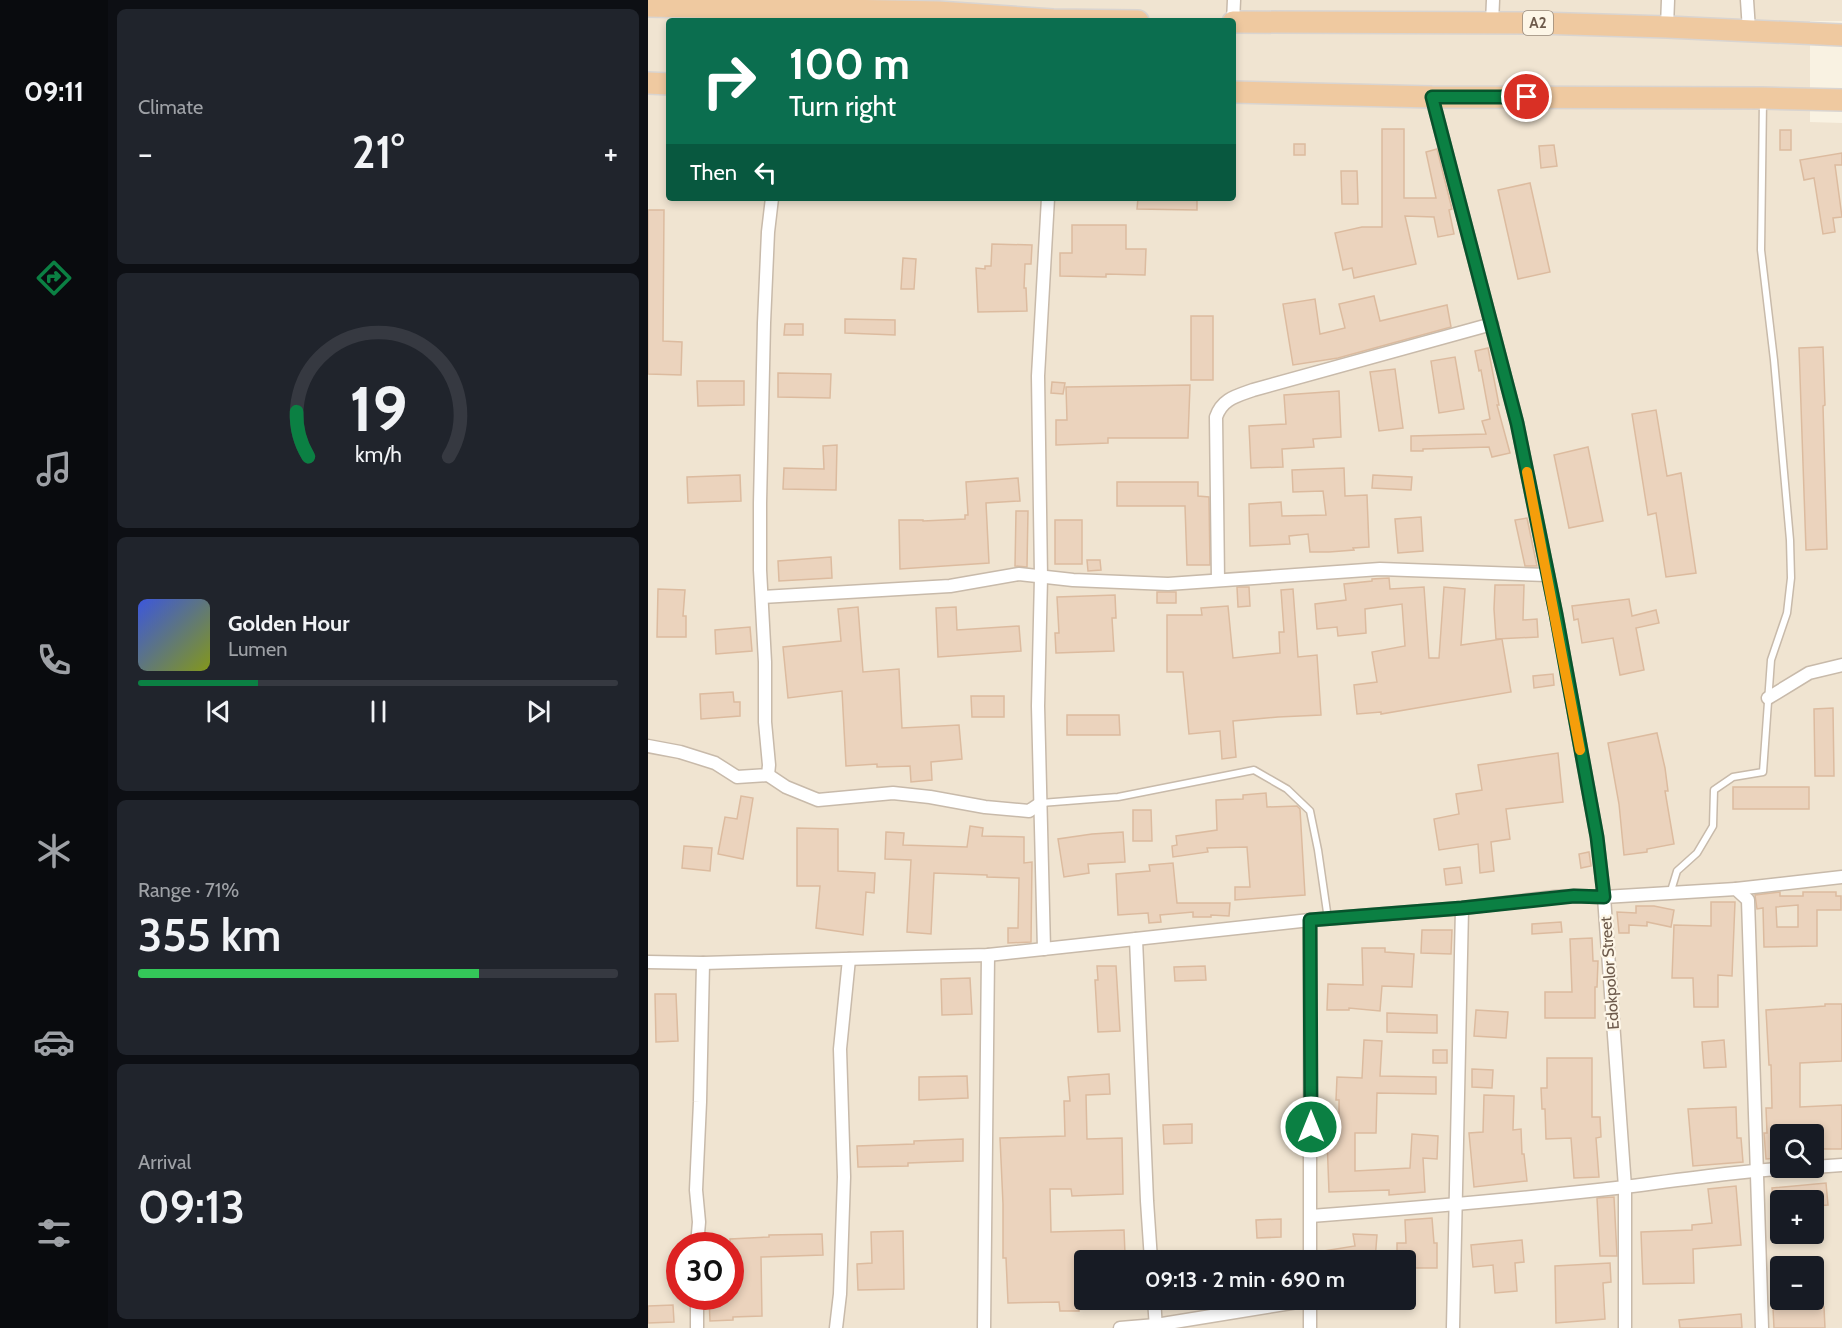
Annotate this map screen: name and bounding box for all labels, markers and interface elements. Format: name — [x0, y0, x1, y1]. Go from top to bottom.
road number: A2 — [1523, 11, 1553, 35]
text: 100 m — [789, 38, 910, 90]
icon: right — [690, 42, 768, 120]
pin — [1501, 71, 1552, 122]
text: 09:11 — [24, 75, 84, 108]
icon: arrive — [1510, 80, 1543, 113]
text: Turn right — [789, 90, 896, 123]
text: Climate — [138, 95, 203, 119]
text: 21° — [352, 125, 404, 179]
text: − — [138, 133, 153, 173]
text: + — [603, 133, 618, 173]
icon: left — [749, 156, 782, 189]
text: Then — [690, 159, 737, 186]
icon: directions — [33, 257, 75, 299]
text: 19 — [349, 371, 407, 447]
text: km/h — [355, 442, 401, 468]
icon: music — [33, 448, 75, 490]
text: Golden Hour — [228, 610, 349, 637]
text: Lumen — [228, 637, 287, 661]
icon: phone — [33, 639, 75, 681]
icon: previous — [202, 695, 235, 728]
icon: pause — [362, 695, 395, 728]
icon: next — [522, 695, 555, 728]
icon: climate — [33, 830, 75, 872]
text: Range · 71% — [138, 878, 239, 902]
text: 355 km — [138, 908, 281, 962]
street label: Edokpolor Street — [1596, 915, 1623, 1030]
icon: car — [33, 1021, 75, 1063]
position arrow — [1279, 1095, 1343, 1159]
map controls — [1770, 1124, 1824, 1310]
button: search — [1770, 1124, 1824, 1178]
text: Arrival — [138, 1150, 191, 1174]
text: 09:13 — [138, 1180, 245, 1234]
button: + — [1770, 1190, 1824, 1244]
icon: filters — [33, 1212, 75, 1254]
speed limit sign: 30 — [666, 1232, 744, 1310]
button: − — [1770, 1256, 1824, 1310]
text: 09:13 · 2 min · 690 m — [1145, 1266, 1345, 1293]

